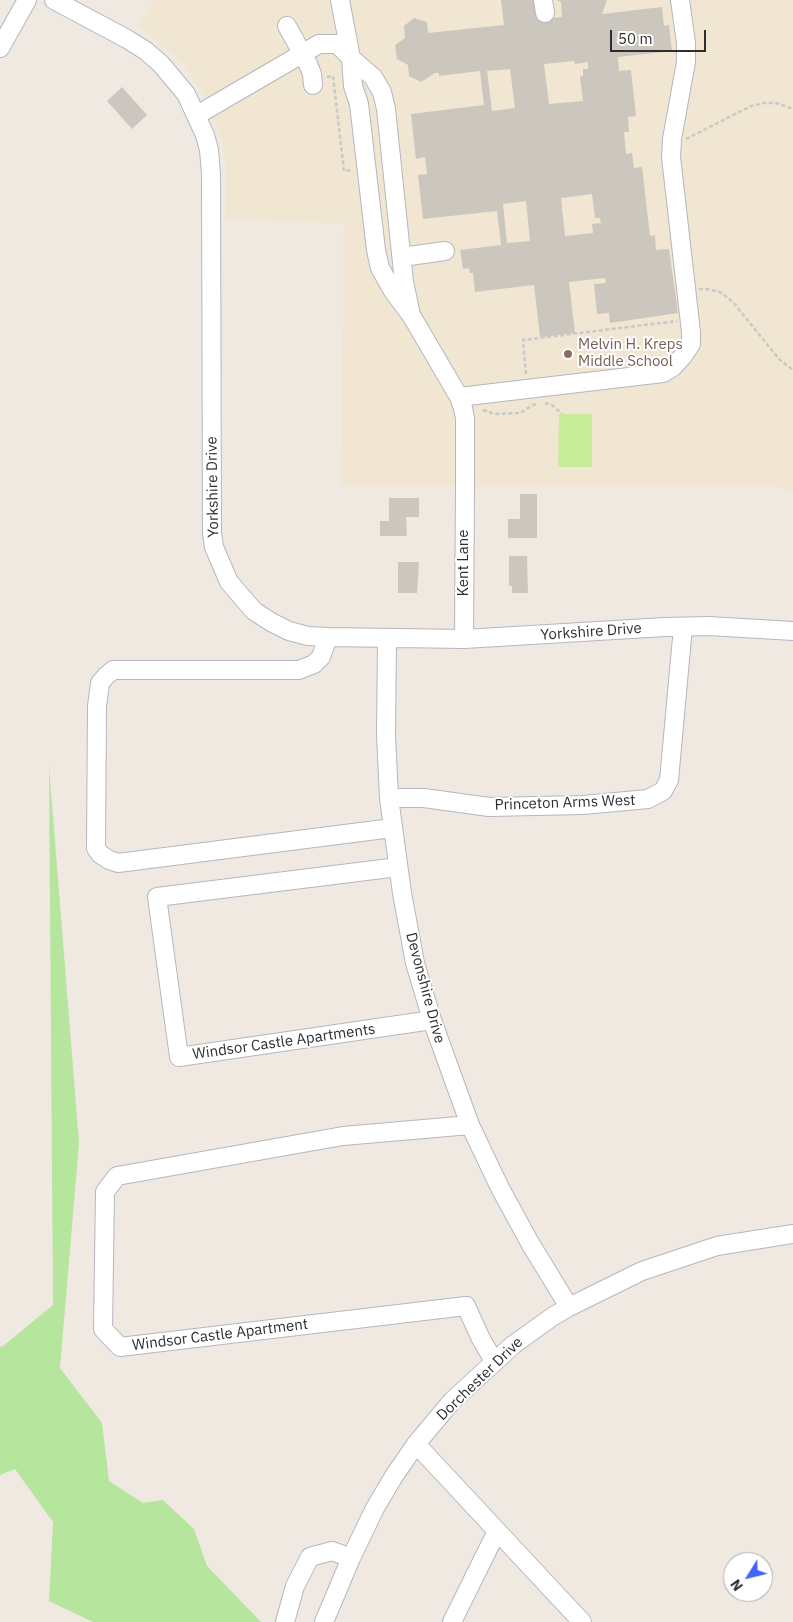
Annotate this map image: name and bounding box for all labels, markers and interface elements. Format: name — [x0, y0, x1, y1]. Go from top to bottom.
scale bar — [613, 20, 709, 52]
text: 50 m — [618, 29, 653, 48]
place label: Melvin H. Kreps Middle School — [578, 336, 683, 371]
marker: Melvin H. Kreps Middle School — [562, 348, 574, 360]
street label: Yorkshire Drive — [203, 436, 223, 538]
street label: Kent Lane — [455, 530, 473, 596]
street label: Yorkshire Drive — [540, 619, 642, 645]
street label: Princeton Arms West — [494, 792, 636, 814]
street label: Devonshire Drive — [402, 931, 448, 1045]
street label: Windsor Castle Apartments — [191, 1020, 377, 1064]
street label: Windsor Castle Apartment — [131, 1315, 309, 1355]
street label: Dorchester Drive — [433, 1333, 527, 1425]
north arrow — [723, 1552, 773, 1602]
text: N — [726, 1576, 747, 1595]

